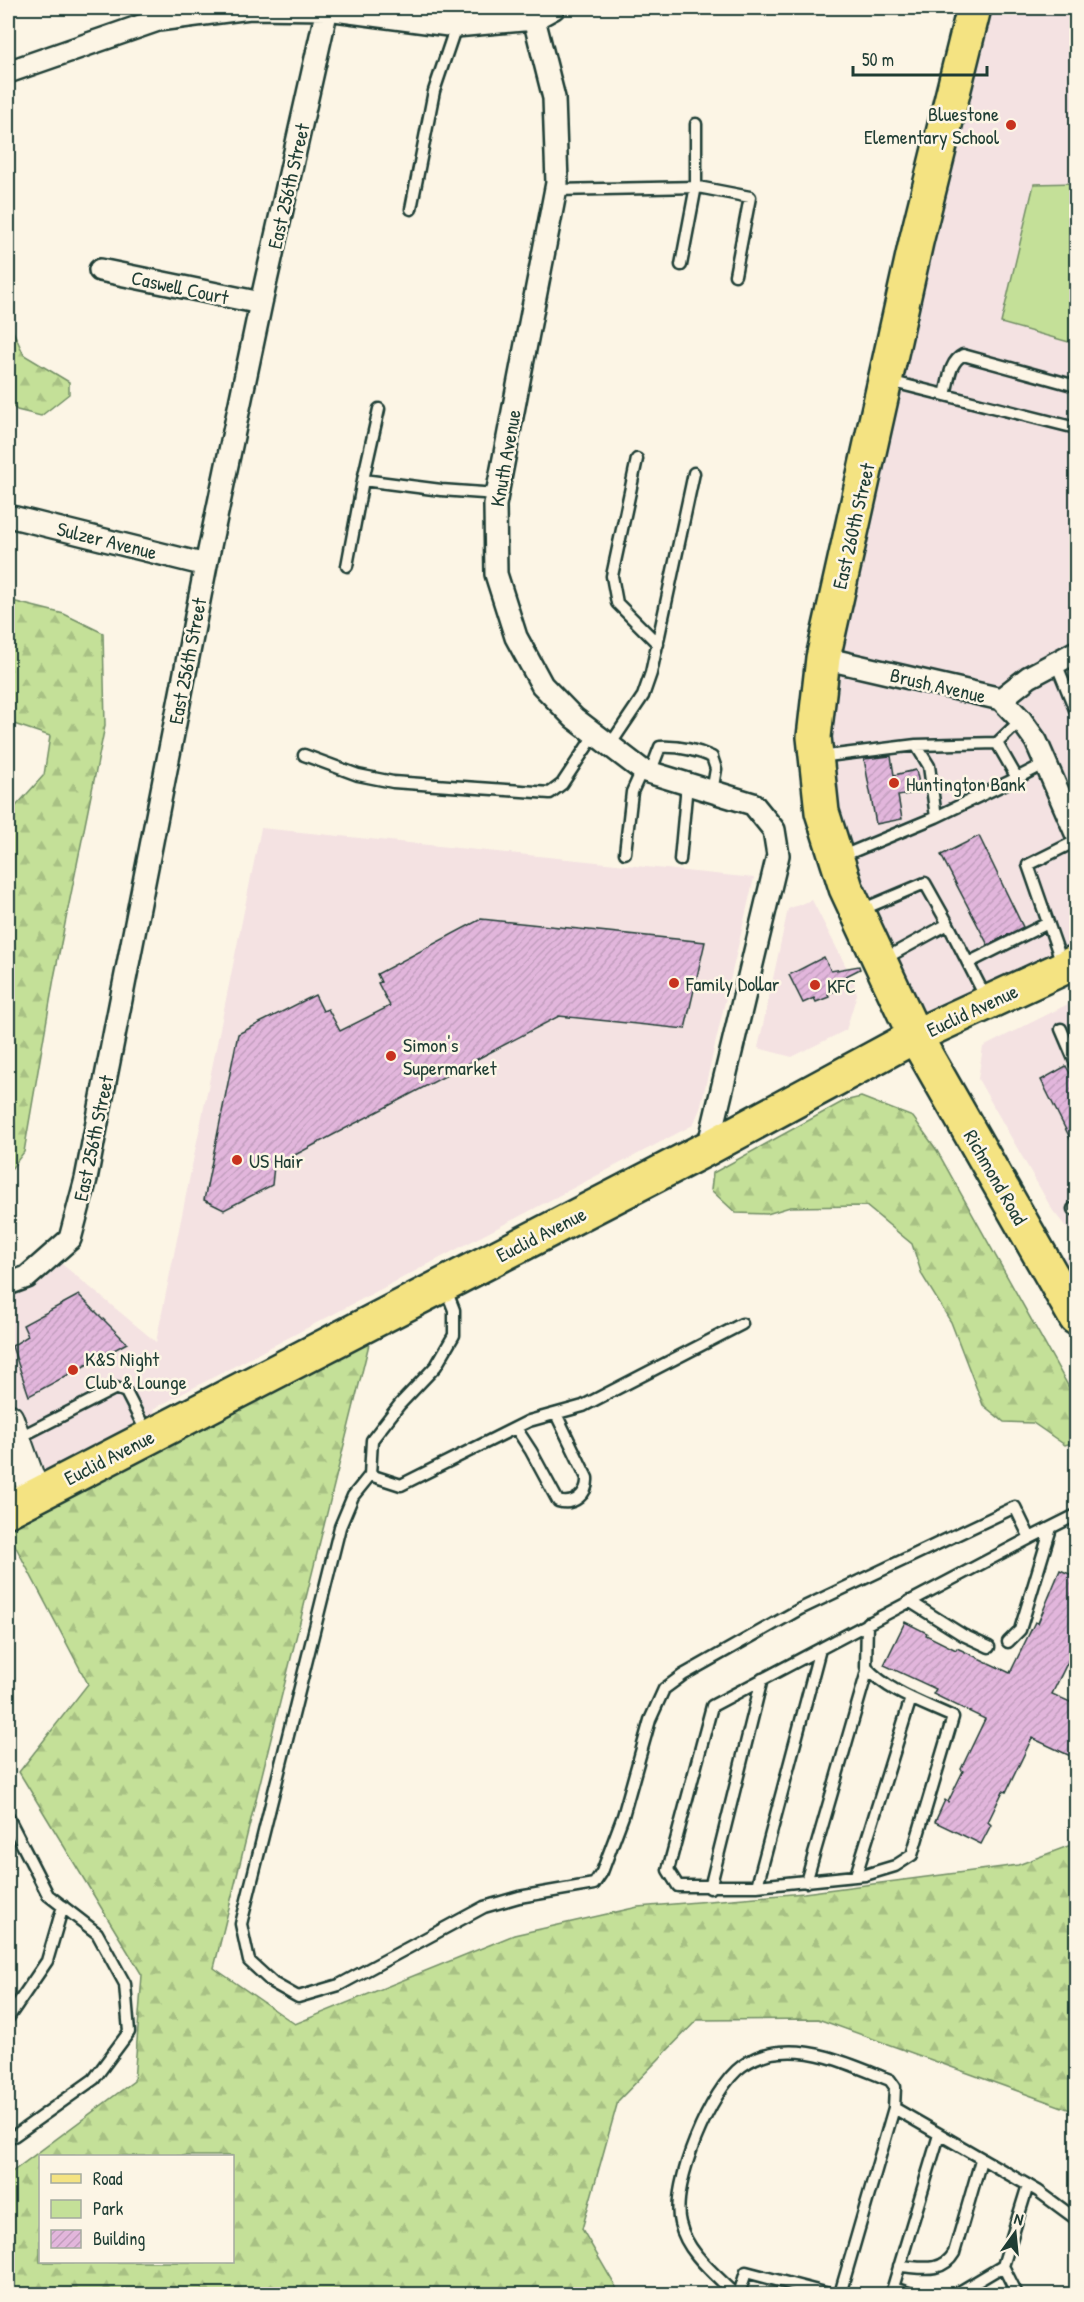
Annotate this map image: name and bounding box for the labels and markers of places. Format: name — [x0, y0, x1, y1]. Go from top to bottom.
place label: Bluestone Elementary School — [864, 100, 1000, 150]
marker: Bluestone Elementary School — [1004, 118, 1018, 132]
place label: Huntington Bank — [906, 770, 1026, 797]
marker: Huntington Bank — [887, 776, 901, 790]
place label: Family Dollar — [685, 970, 780, 997]
place label: KFC — [827, 972, 856, 999]
marker: Family Dollar — [667, 976, 681, 990]
marker: KFC — [808, 978, 822, 992]
place label: Simon's Supermarket — [403, 1031, 498, 1081]
marker: Simon's Supermarket — [384, 1049, 398, 1063]
place label: US Hair — [249, 1147, 303, 1174]
marker: US Hair — [230, 1153, 244, 1167]
place label: K&S Night Club & Lounge — [85, 1345, 187, 1395]
marker: K&S Night Club & Lounge — [66, 1363, 80, 1377]

